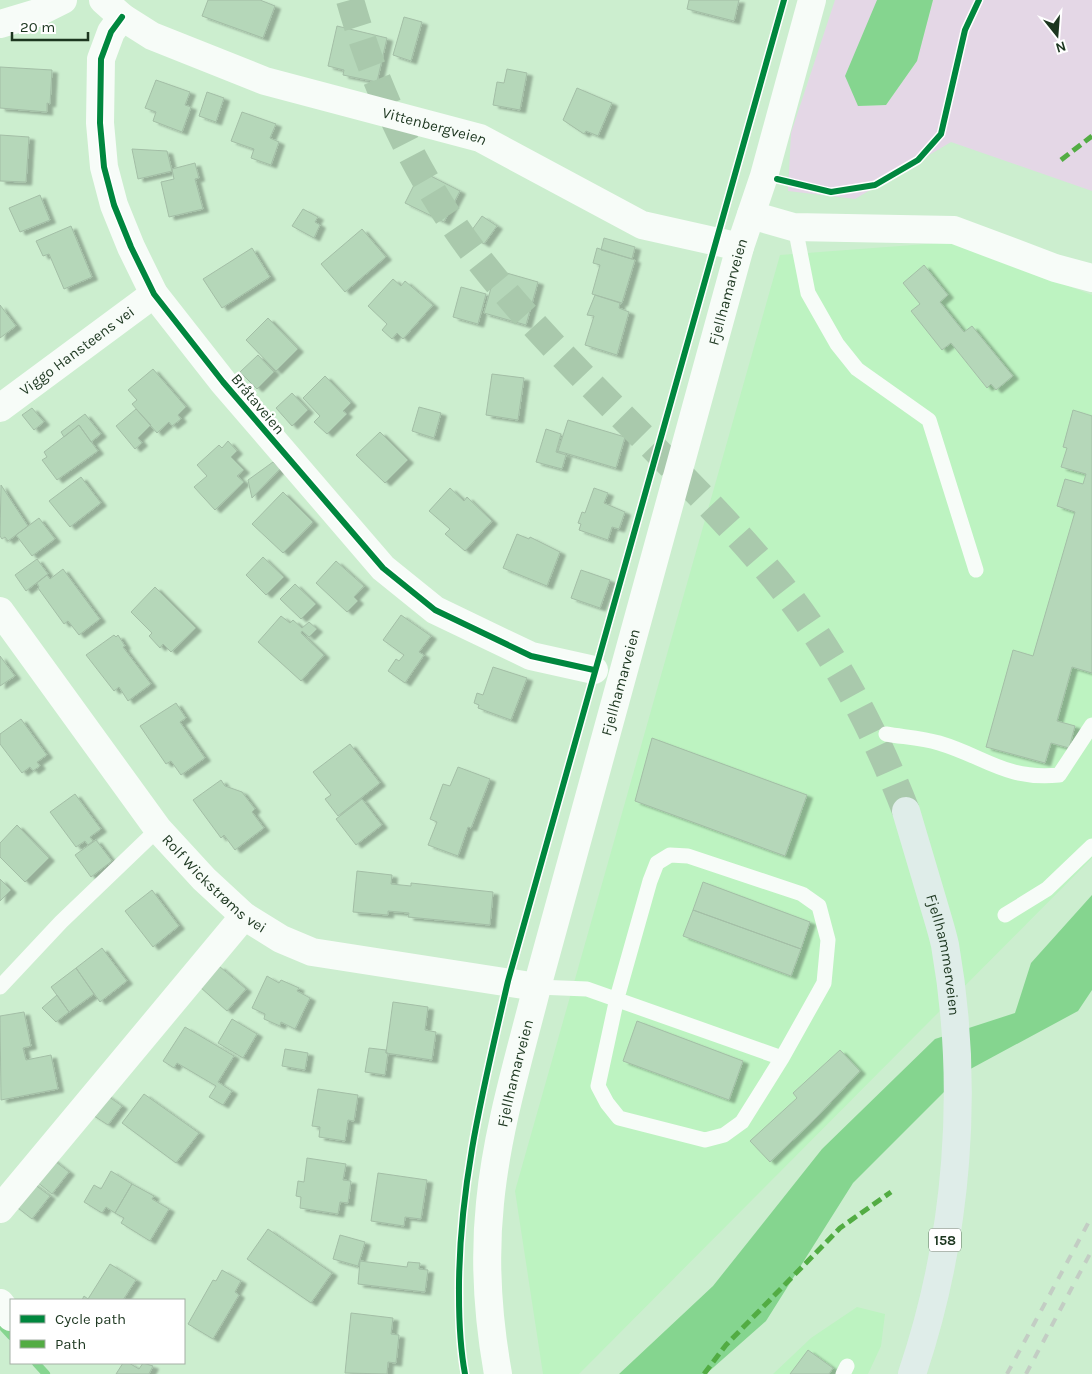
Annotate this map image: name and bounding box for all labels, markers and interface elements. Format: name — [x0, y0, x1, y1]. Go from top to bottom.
scale bar — [12, 10, 89, 42]
north arrow — [1032, 10, 1082, 60]
text: 20 m — [20, 18, 55, 36]
text: N — [1053, 37, 1068, 57]
street label: Vittenbergveien — [380, 103, 490, 149]
street label: Fjellhamarveien — [704, 236, 751, 347]
street label: Viggo Hansteens vei — [16, 303, 138, 399]
street label: Bråtaveien — [228, 370, 288, 438]
street label: Fjellhamarveien — [597, 627, 644, 738]
street label: Rolf Wickstrøms vei — [158, 831, 270, 937]
street label: Fjellhammerveien — [922, 892, 963, 1017]
street label: Fjellhamarveien — [493, 1017, 537, 1129]
road number: 158 — [929, 1228, 961, 1252]
legend — [10, 1299, 185, 1364]
text: Cycle path — [55, 1310, 126, 1328]
text: Path — [55, 1335, 86, 1353]

